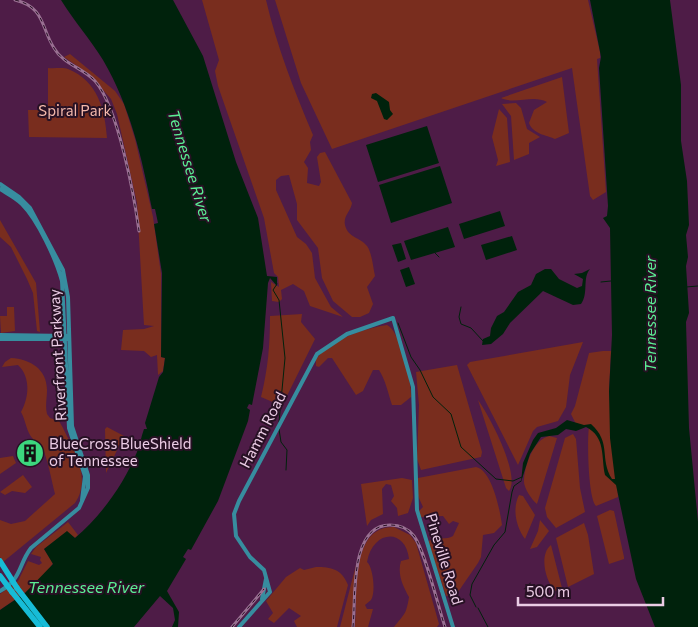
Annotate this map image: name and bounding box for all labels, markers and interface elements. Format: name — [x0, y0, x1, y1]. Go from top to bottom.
park label: Spiral Park — [38, 101, 112, 119]
water label: Tennessee River — [164, 107, 217, 225]
water label: Tennessee River — [640, 255, 659, 372]
street label: Riverfront Parkway — [45, 288, 69, 422]
street label: Hamm Road — [235, 388, 289, 471]
place label: BlueCross BlueShield of Tennessee — [49, 434, 192, 469]
building icon: BlueCross BlueShield of Tennessee — [15, 438, 45, 468]
street label: Pineville Road — [423, 511, 467, 607]
scale bar — [518, 574, 663, 606]
water label: Tennessee River — [28, 577, 145, 596]
text: 500 m — [526, 582, 570, 600]

